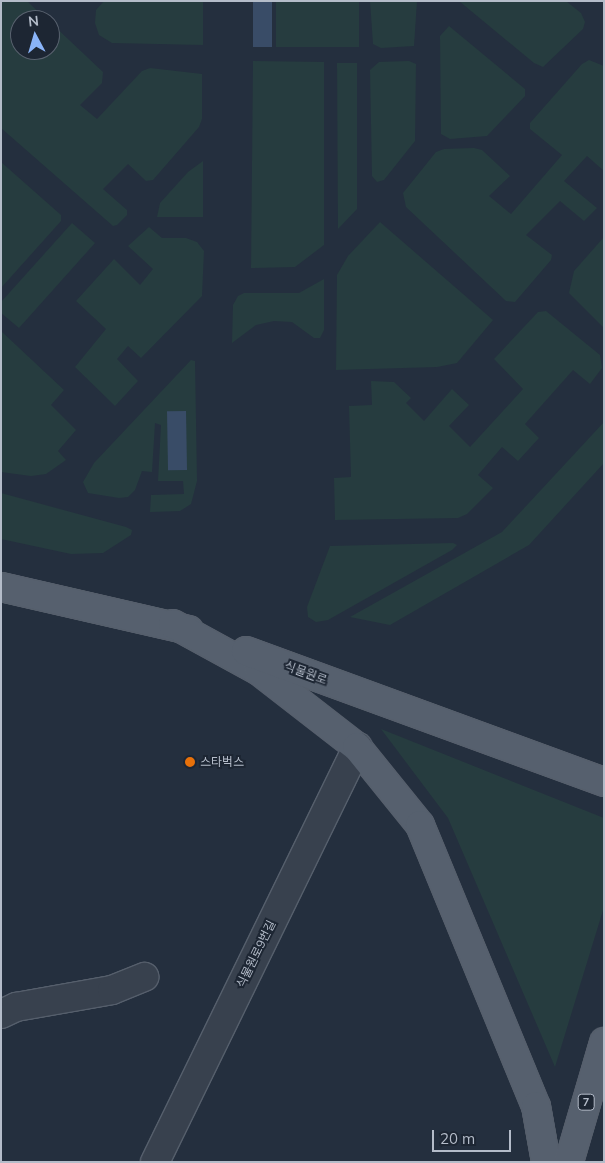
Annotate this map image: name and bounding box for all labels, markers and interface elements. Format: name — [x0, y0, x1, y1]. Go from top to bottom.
north arrow — [10, 10, 60, 60]
text: N — [27, 12, 40, 31]
street label: 식물원로 — [283, 659, 329, 687]
place label: 스타벅스 — [200, 755, 244, 769]
marker: 스타벅스 — [184, 756, 196, 768]
street label: 식물원로9번길 — [233, 918, 279, 990]
road number: 7 — [577, 1094, 595, 1110]
scale bar — [435, 1120, 514, 1152]
text: 20 m — [440, 1129, 475, 1148]

